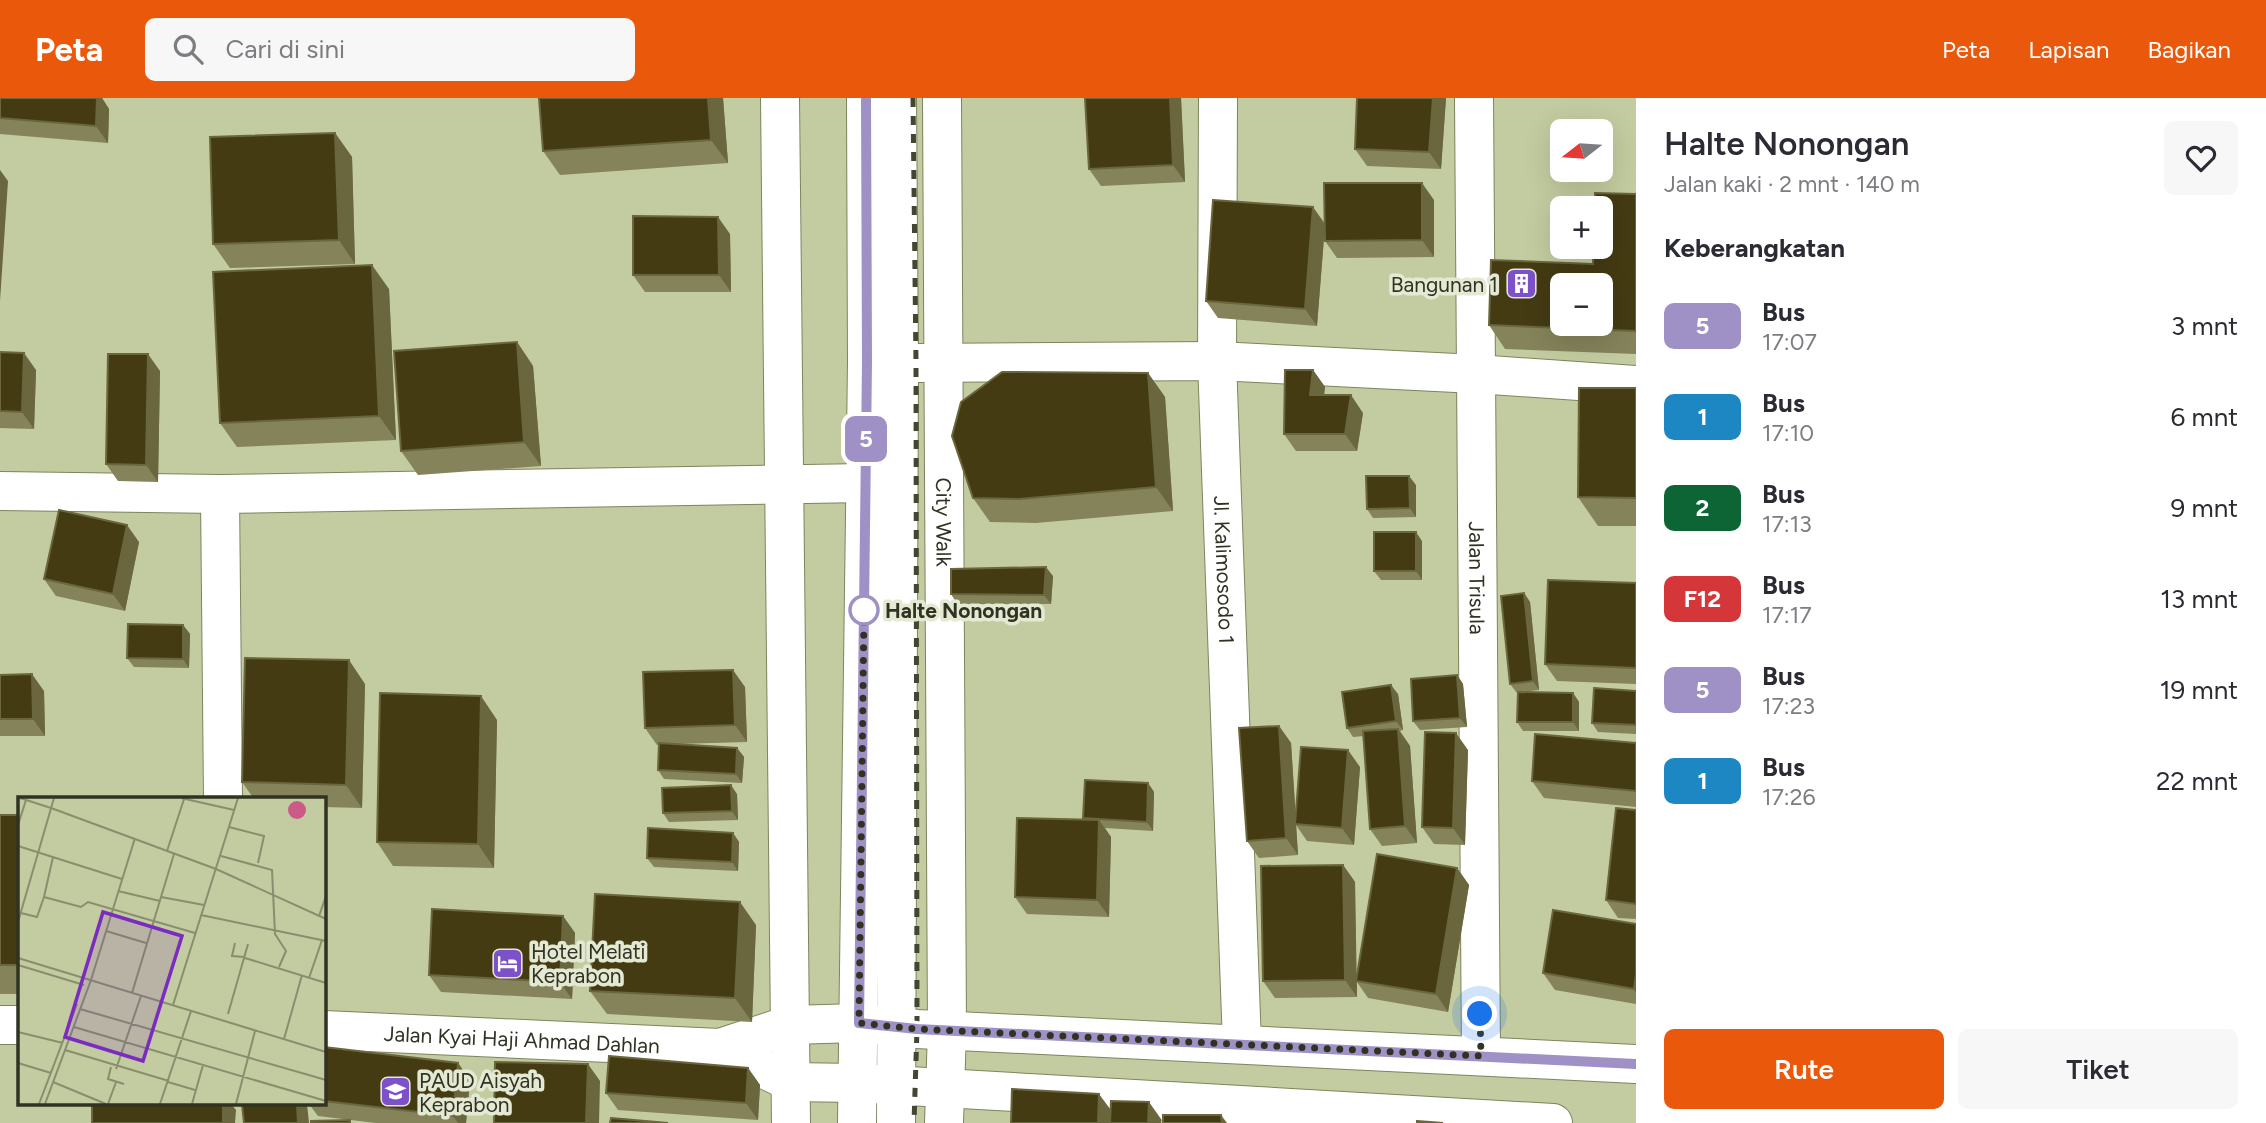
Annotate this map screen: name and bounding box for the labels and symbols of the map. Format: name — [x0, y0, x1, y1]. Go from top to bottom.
north arrow — [1550, 119, 1614, 182]
building icon: Bangunan 1 — [1504, 267, 1538, 301]
place label: Bangunan 1 — [1391, 272, 1498, 297]
line badge: 5 — [843, 416, 889, 462]
street label: City Walk — [932, 477, 957, 567]
street label: Jl. Kalimosodo 1 — [1209, 495, 1240, 644]
street label: Jalan Trisula — [1465, 521, 1490, 635]
marker: Halte Nonongan — [849, 595, 879, 625]
place label: Halte Nonongan — [885, 598, 1042, 623]
inset map — [18, 797, 326, 1105]
place label: Hotel Melati Keprabon — [531, 939, 645, 988]
hotel icon: Hotel Melati Keprabon — [491, 946, 525, 980]
your location — [1462, 996, 1497, 1031]
street label: Jalan Kyai Haji Ahmad Dahlan — [383, 1020, 660, 1058]
place label: PAUD Aisyah Keprabon — [419, 1068, 542, 1117]
school or university icon: PAUD Aisyah Keprabon — [379, 1075, 413, 1109]

